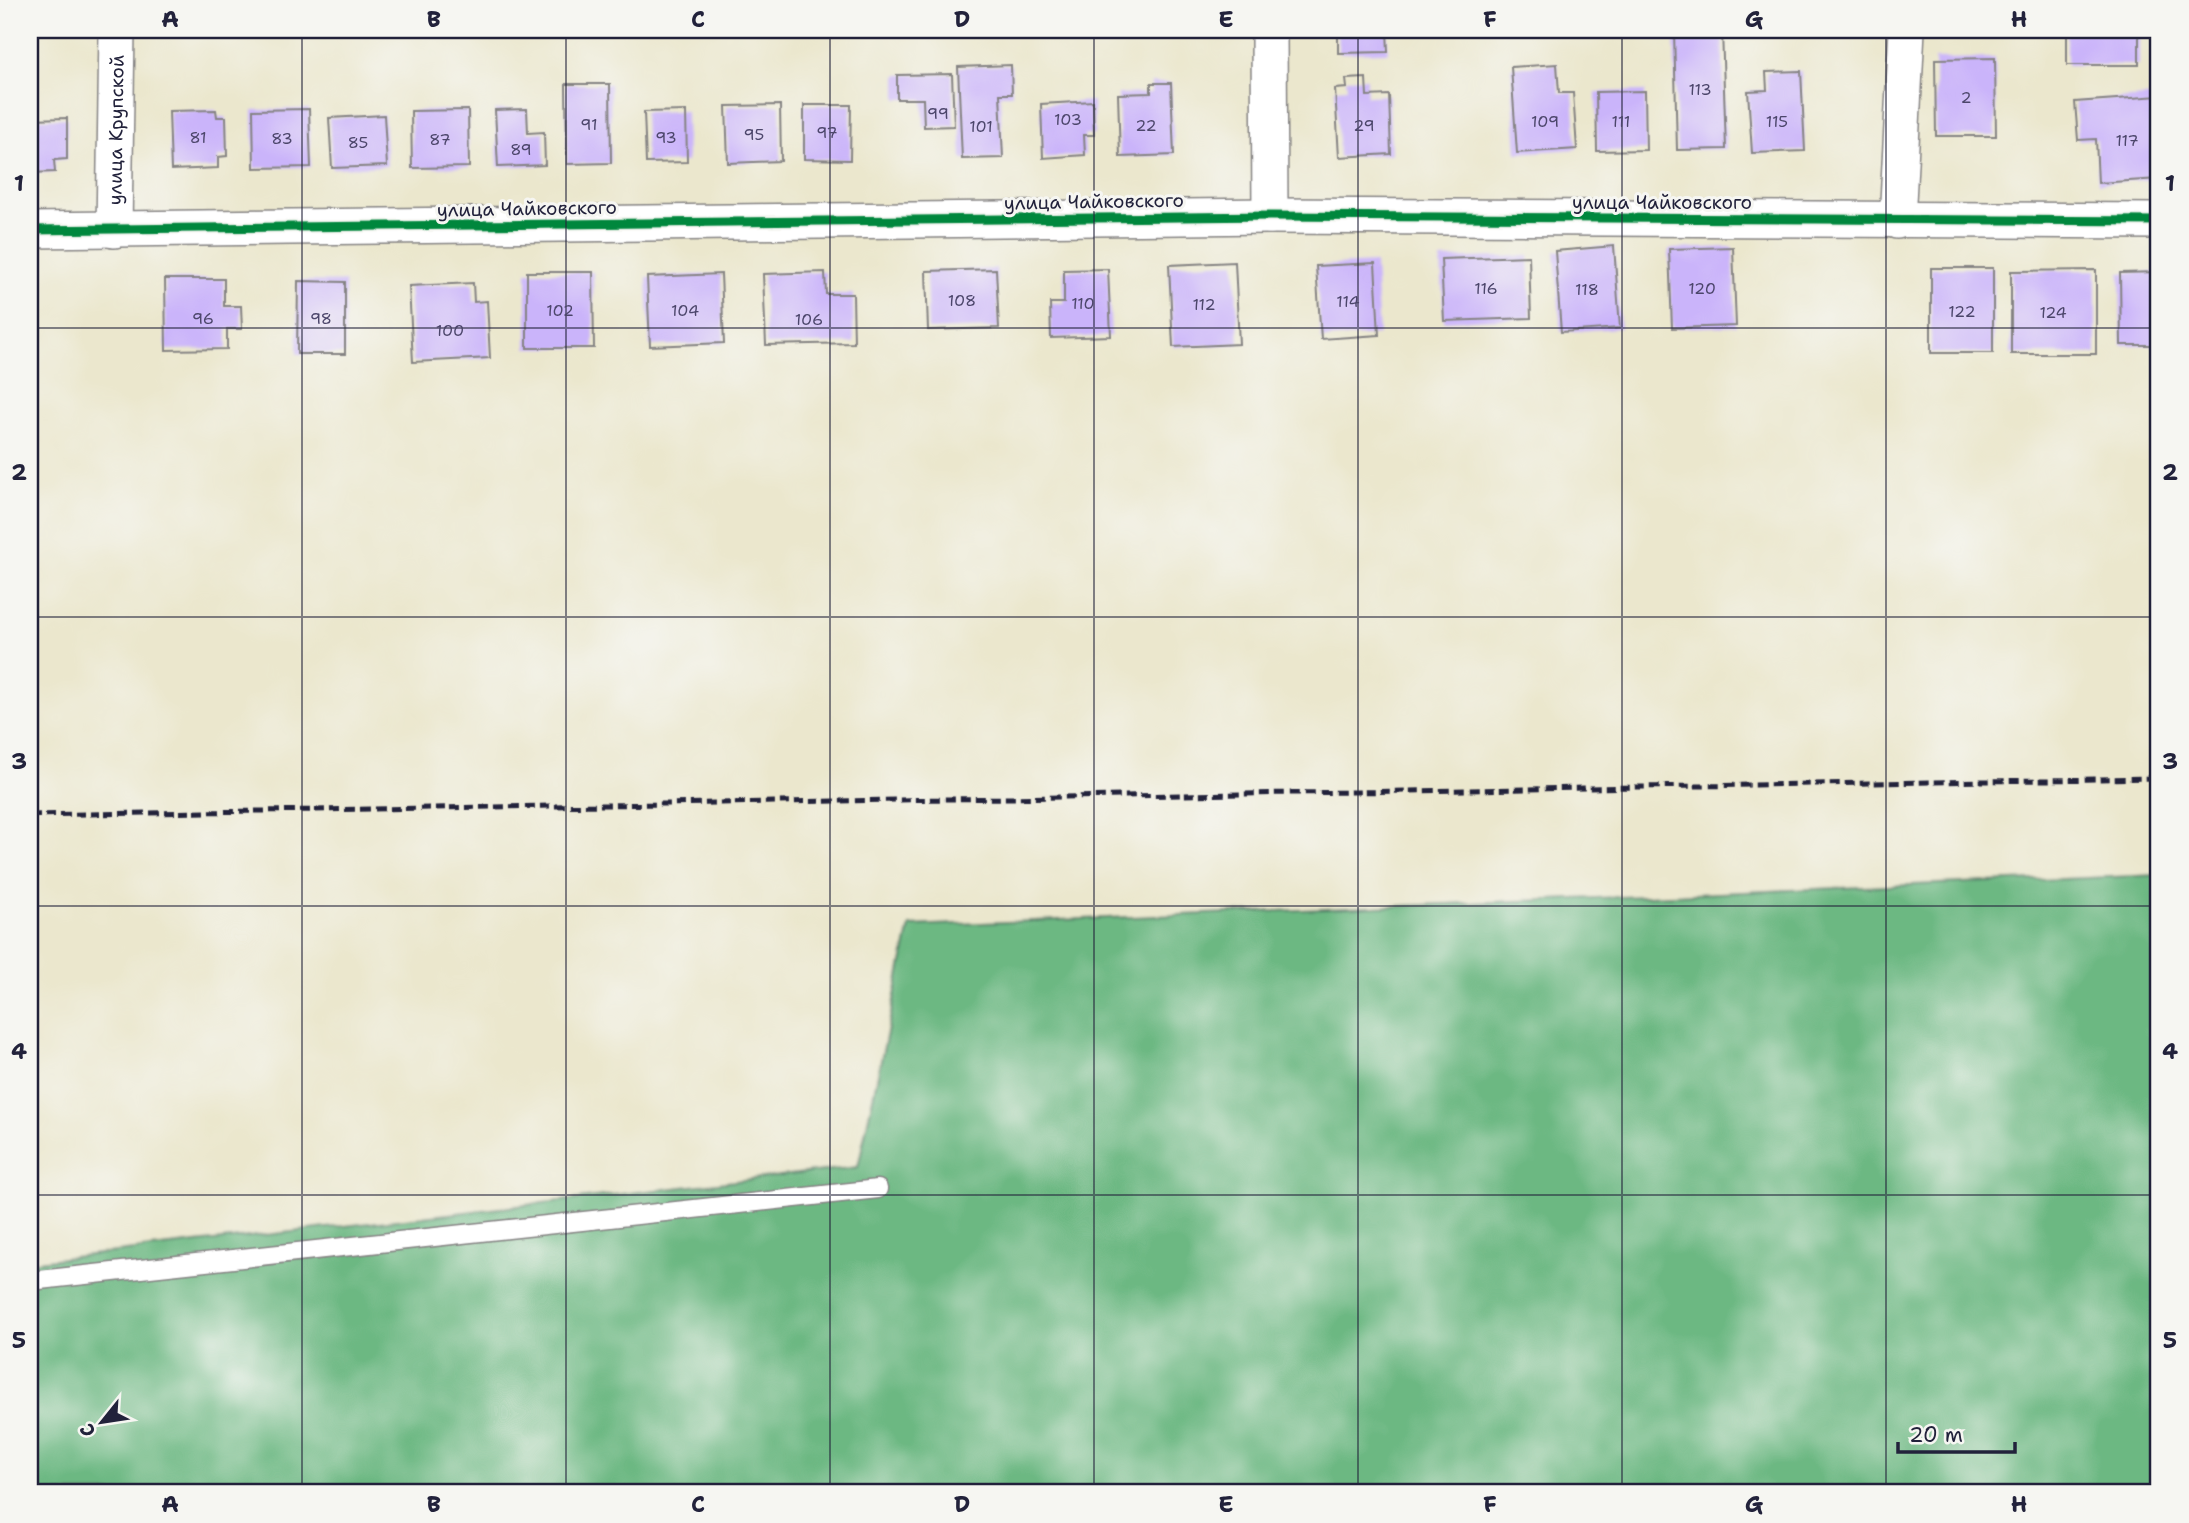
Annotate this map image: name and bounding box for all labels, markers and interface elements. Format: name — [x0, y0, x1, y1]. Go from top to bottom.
text: A — [161, 4, 179, 34]
text: B — [427, 4, 441, 34]
text: C — [691, 4, 705, 34]
text: D — [954, 4, 970, 34]
text: E — [1218, 4, 1234, 34]
text: F — [1483, 4, 1497, 34]
text: G — [1745, 4, 1764, 34]
text: H — [2011, 4, 2027, 34]
street label: улица Крупской — [102, 55, 130, 205]
house number: 113 — [1688, 79, 1712, 100]
house number: 2 — [1960, 87, 1972, 108]
house number: 99 — [927, 103, 949, 124]
house number: 103 — [1054, 109, 1082, 130]
house number: 109 — [1531, 111, 1559, 132]
house number: 111 — [1612, 111, 1630, 132]
house number: 115 — [1766, 111, 1788, 132]
house number: 91 — [580, 114, 598, 135]
house number: 22 — [1135, 115, 1157, 136]
house number: 29 — [1353, 115, 1375, 136]
house number: 101 — [969, 116, 993, 137]
house number: 97 — [816, 122, 838, 143]
house number: 95 — [744, 124, 764, 145]
house number: 81 — [189, 127, 207, 148]
house number: 93 — [655, 127, 677, 148]
house number: 83 — [271, 128, 293, 149]
house number: 87 — [429, 129, 451, 150]
house number: 117 — [2115, 130, 2139, 151]
house number: 85 — [348, 132, 368, 153]
house number: 89 — [510, 139, 532, 160]
text: 1 — [14, 168, 24, 198]
text: 1 — [2165, 168, 2175, 198]
street label: улица Чайковского — [1004, 187, 1184, 216]
street label: улица Чайковского — [1572, 190, 1752, 215]
street label: улица Чайковского — [437, 194, 617, 223]
house number: 116 — [1474, 278, 1498, 299]
house number: 120 — [1688, 278, 1716, 299]
house number: 118 — [1575, 279, 1599, 300]
house number: 108 — [948, 290, 976, 311]
house number: 114 — [1336, 291, 1360, 312]
house number: 110 — [1071, 293, 1095, 314]
house number: 112 — [1192, 294, 1216, 315]
house number: 102 — [546, 300, 574, 321]
house number: 104 — [671, 300, 699, 321]
house number: 122 — [1948, 301, 1976, 322]
house number: 124 — [2039, 302, 2067, 323]
house number: 96 — [192, 308, 214, 329]
house number: 98 — [310, 308, 332, 329]
house number: 106 — [795, 309, 823, 330]
house number: 100 — [436, 320, 464, 341]
text: 2 — [11, 457, 27, 487]
text: 2 — [2162, 457, 2178, 487]
text: 3 — [11, 746, 27, 776]
text: 3 — [2162, 746, 2178, 776]
text: 4 — [11, 1036, 27, 1066]
text: 4 — [2162, 1036, 2178, 1066]
text: 5 — [12, 1325, 26, 1355]
text: 5 — [2163, 1325, 2177, 1355]
north arrow — [66, 1386, 136, 1456]
scale bar — [1898, 1411, 2016, 1455]
text: С — [74, 1419, 101, 1442]
text: 20 m — [1909, 1421, 1963, 1449]
text: A — [161, 1489, 179, 1519]
text: B — [427, 1489, 441, 1519]
text: C — [691, 1489, 705, 1519]
text: D — [954, 1489, 970, 1519]
text: E — [1218, 1489, 1234, 1519]
text: F — [1483, 1489, 1497, 1519]
text: G — [1745, 1489, 1764, 1519]
text: H — [2011, 1489, 2027, 1519]

